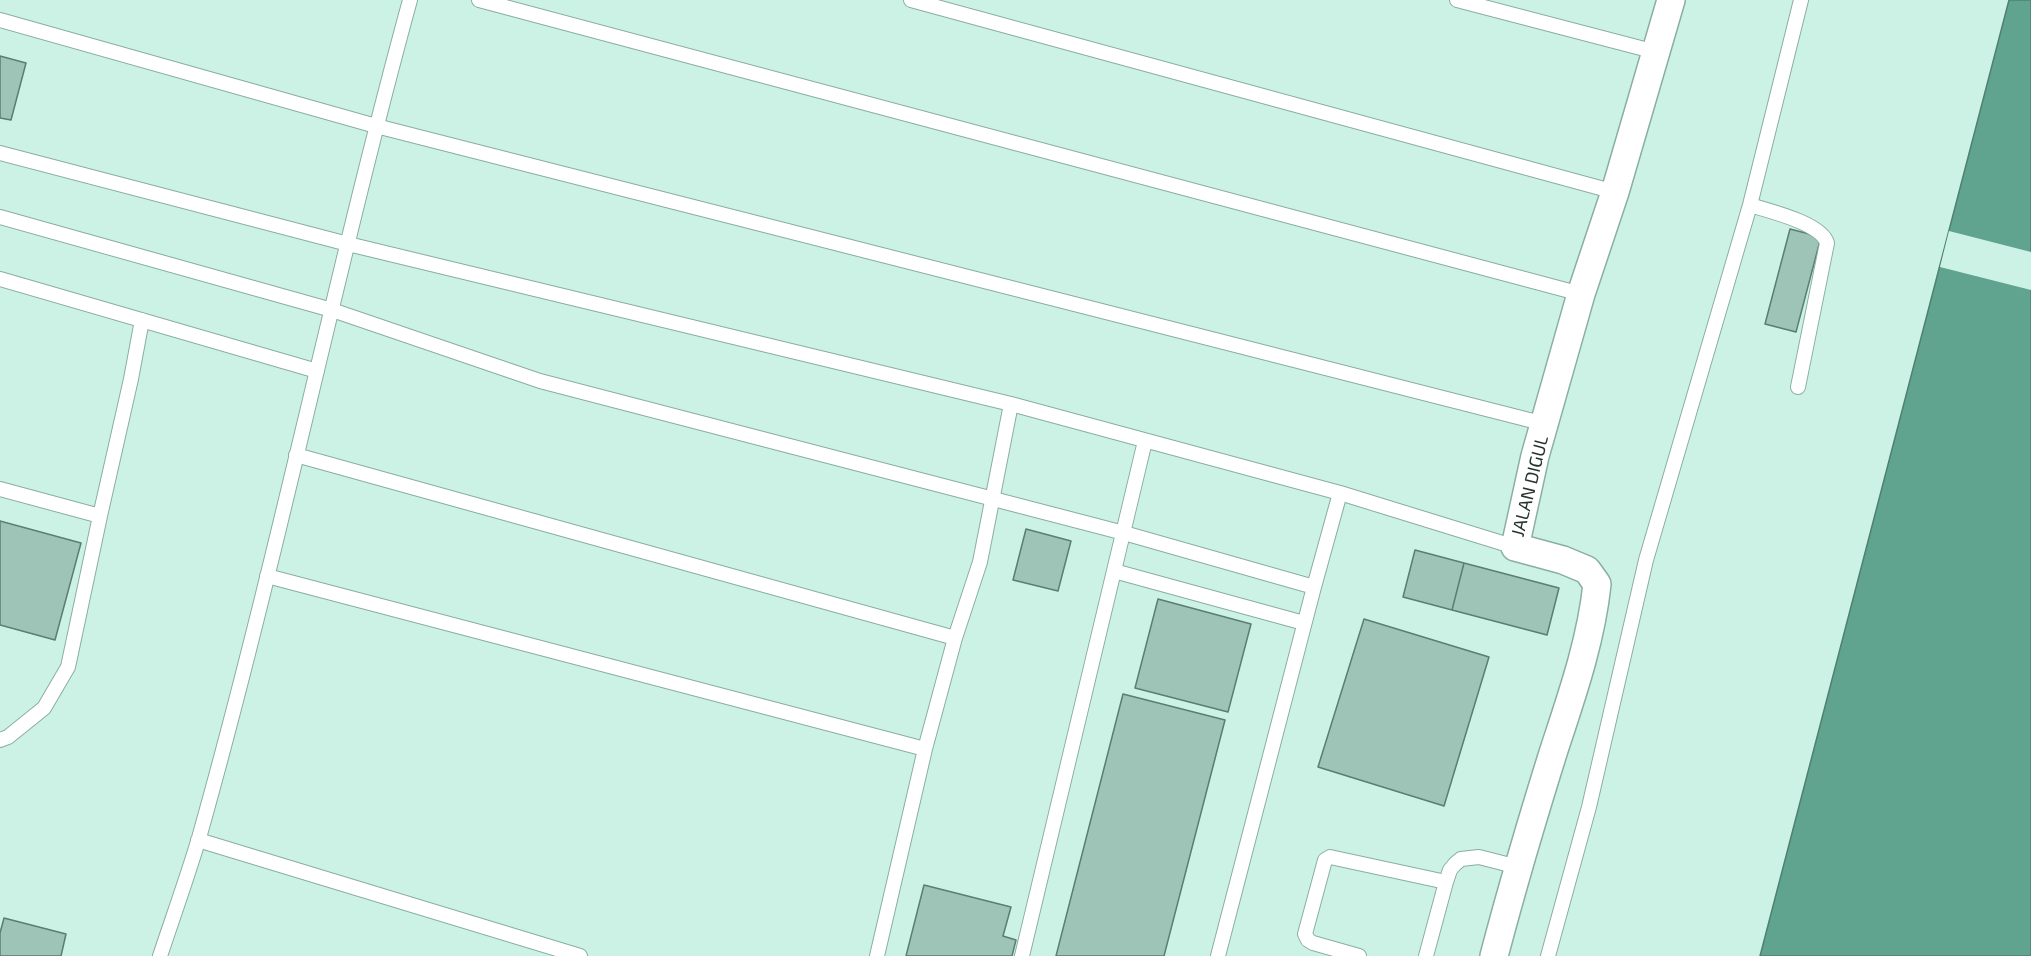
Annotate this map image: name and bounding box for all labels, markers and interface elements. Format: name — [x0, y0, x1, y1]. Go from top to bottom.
street label: JALAN DIGUL — [1507, 433, 1553, 539]

